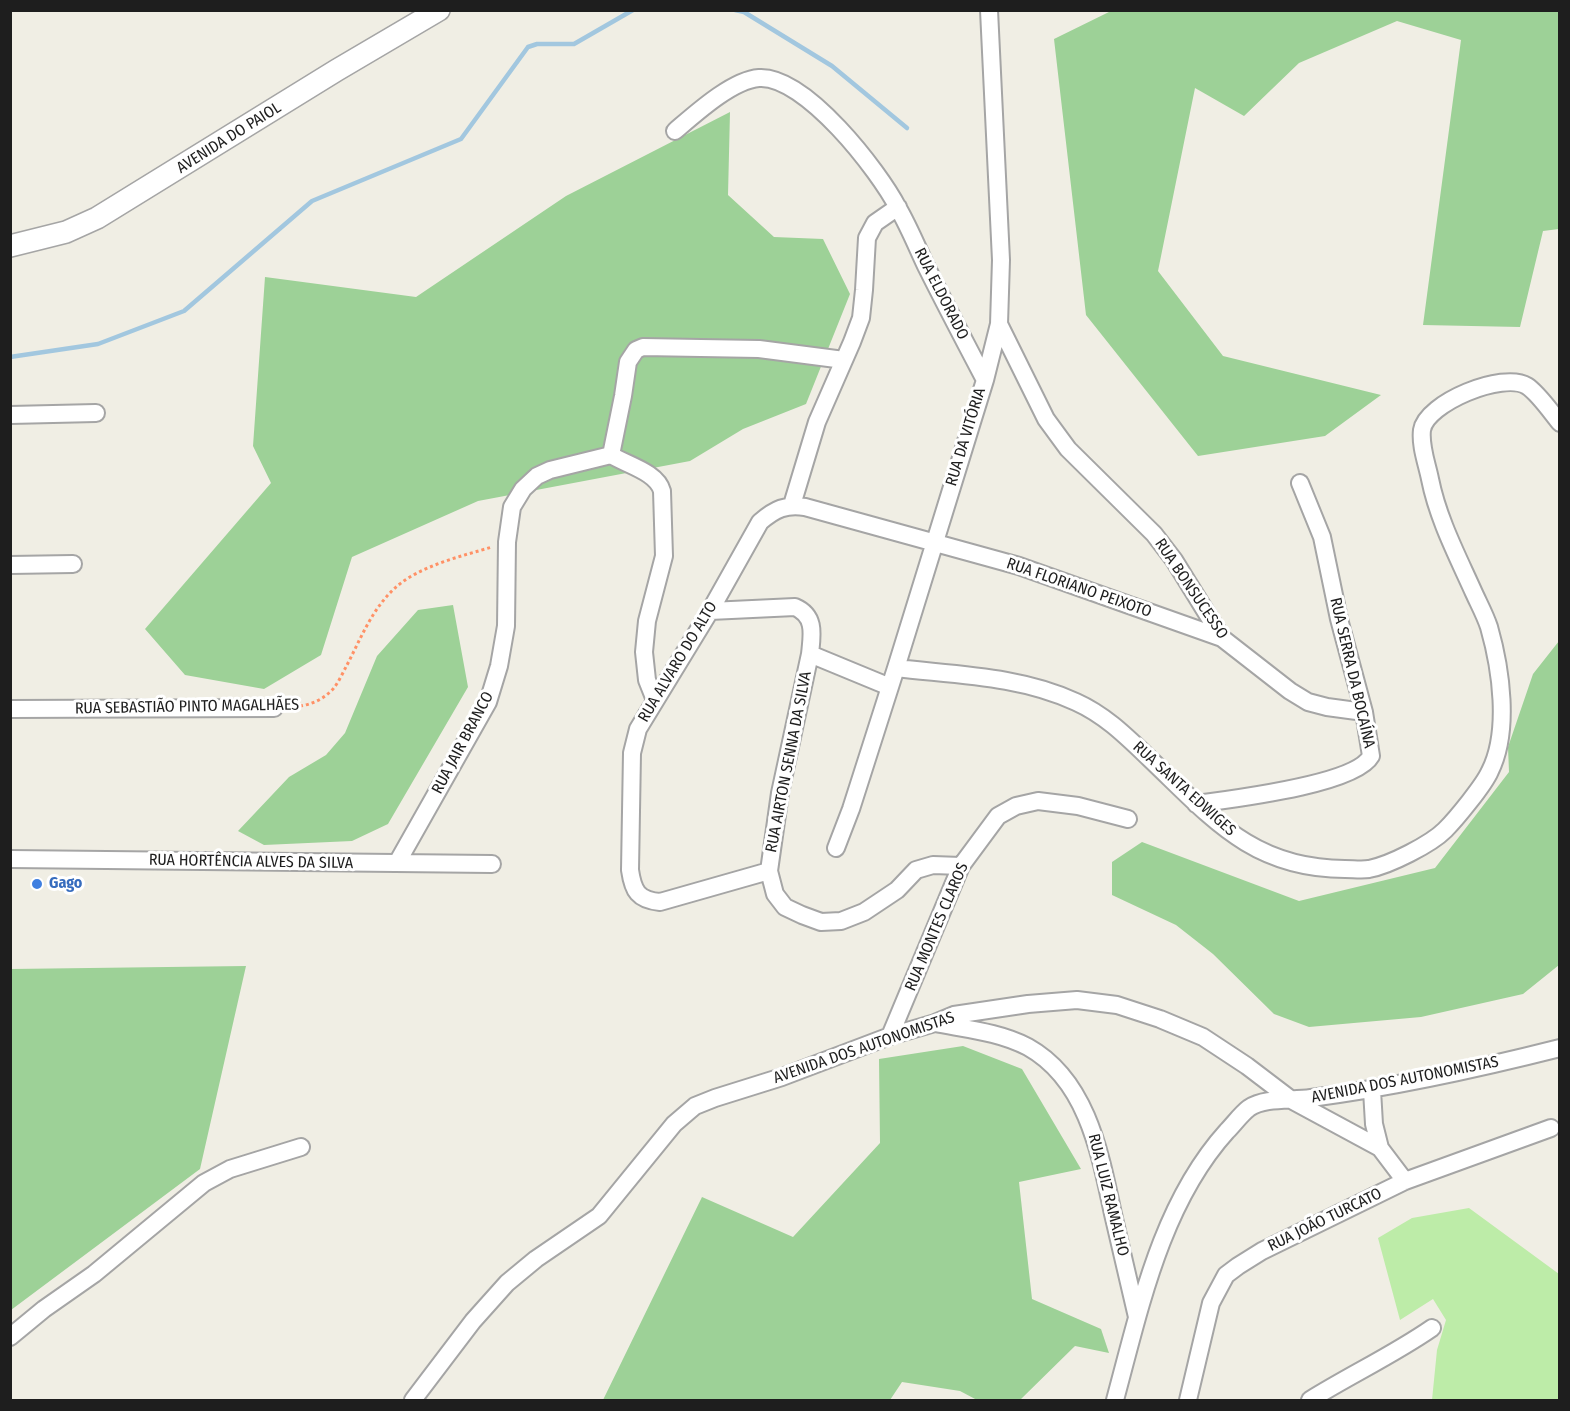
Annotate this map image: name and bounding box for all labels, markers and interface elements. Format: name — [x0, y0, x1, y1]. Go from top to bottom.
street label: AVENIDA DO PAIOL — [173, 98, 285, 178]
street label: RUA ELDORADO — [910, 245, 972, 343]
street label: RUA DA VITÓRIA — [942, 385, 990, 489]
street label: RUA BONSUCESSO — [1150, 535, 1232, 643]
street label: RUA FLORIANO PEIXOTO — [1004, 554, 1154, 622]
street label: RUA SERRA DA BOCAÍNA — [1325, 596, 1379, 750]
street label: RUA ALVARO DO ALTO — [634, 598, 722, 726]
street label: RUA AIRTON SENNA DA SILVA — [762, 670, 816, 854]
street label: RUA JAIR BRANCO — [428, 689, 498, 797]
street label: RUA SEBASTIÃO PINTO MAGALHÃES — [75, 695, 299, 719]
street label: RUA SANTA EDWIGES — [1128, 738, 1240, 840]
street label: RUA HORTÊNCIA ALVES DA SILVA — [149, 851, 353, 873]
street label: RUA MONTES CLAROS — [901, 860, 973, 994]
place label: Gago — [49, 874, 82, 894]
marker: Gago — [30, 877, 44, 891]
street label: AVENIDA DOS AUTONOMISTAS — [771, 1008, 957, 1088]
street label: AVENIDA DOS AUTONOMISTAS — [1310, 1052, 1500, 1108]
street label: RUA LUIZ RAMALHO — [1084, 1132, 1132, 1258]
street label: RUA JOÃO TURCATO — [1265, 1184, 1385, 1256]

